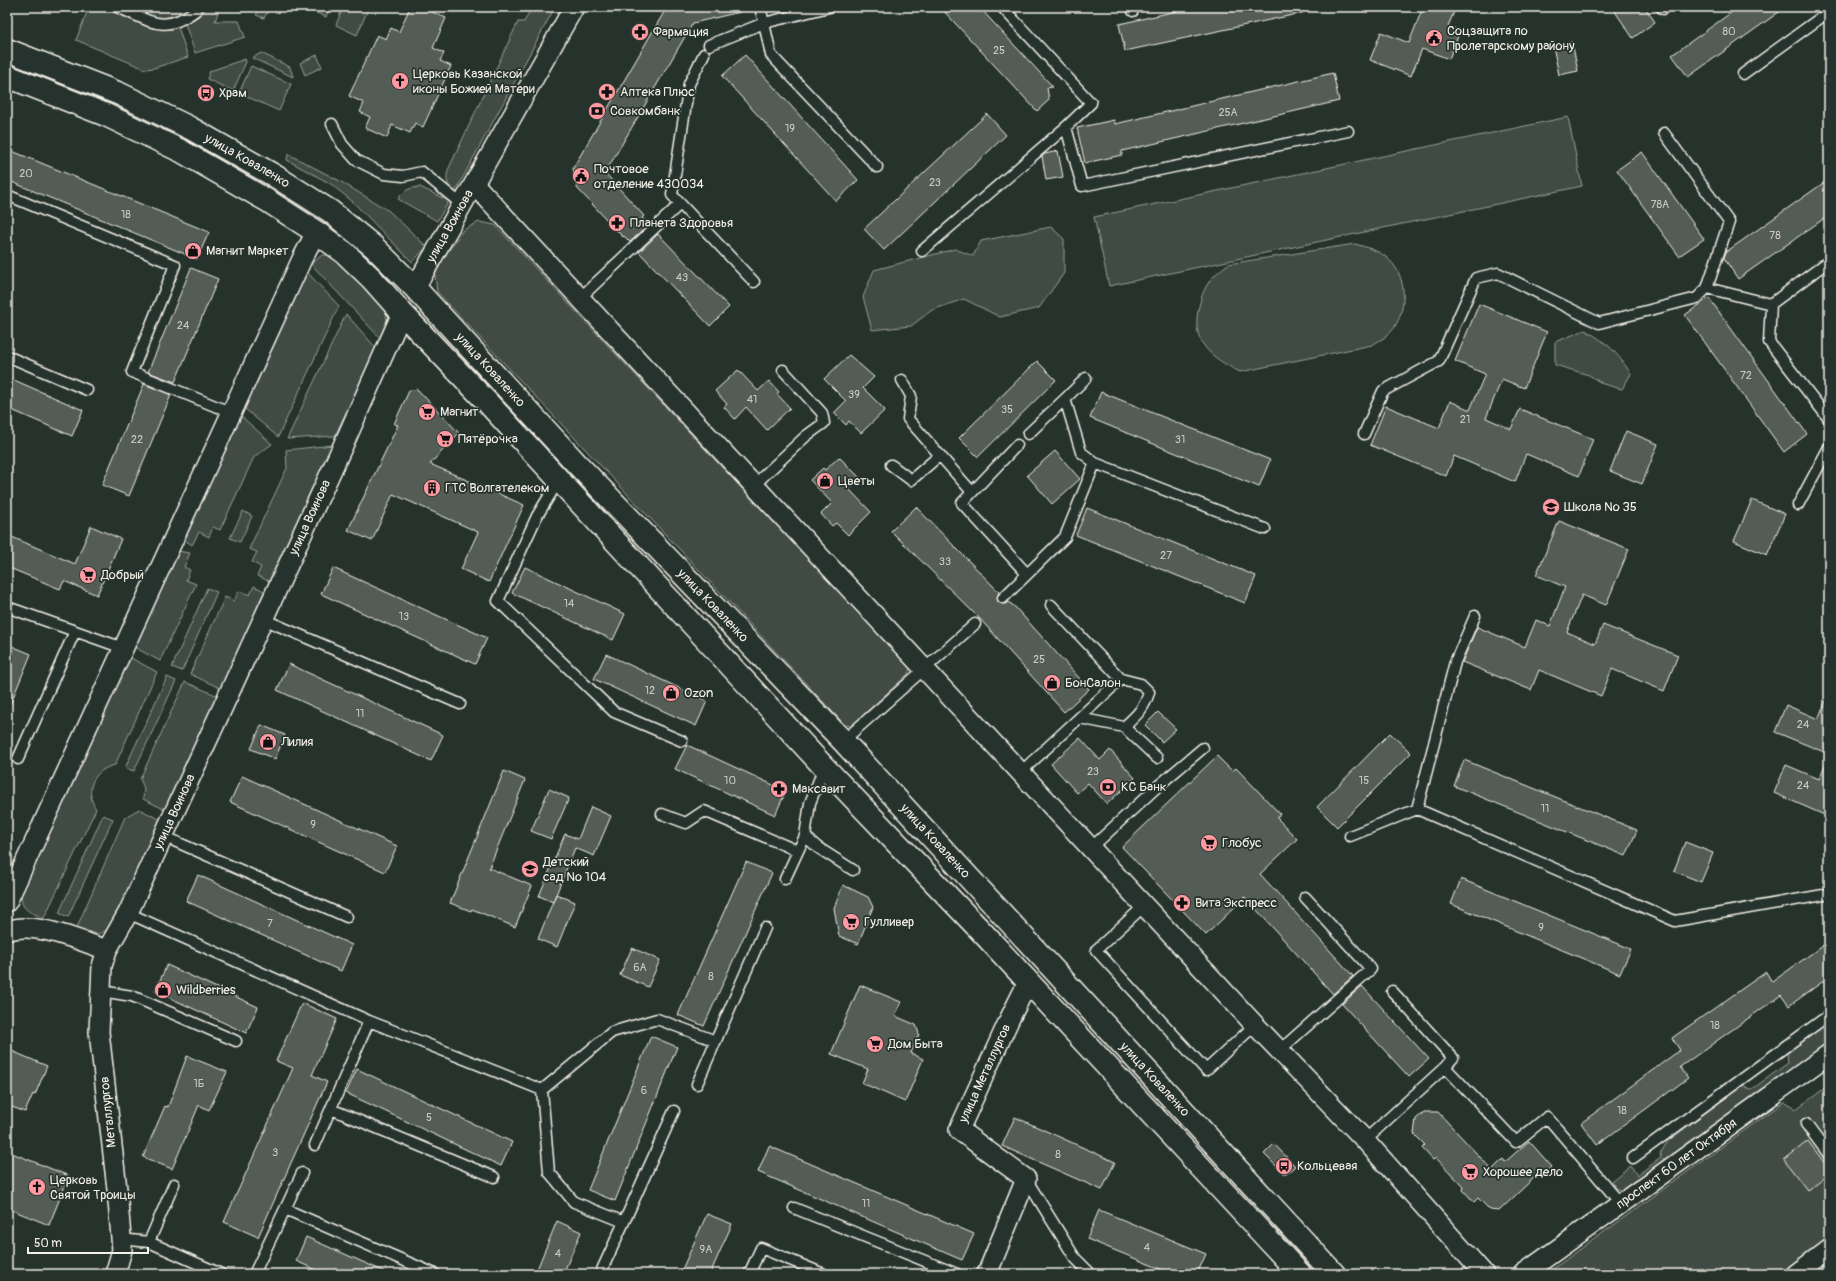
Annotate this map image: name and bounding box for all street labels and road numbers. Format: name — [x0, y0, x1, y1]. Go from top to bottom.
street label: улица Коваленко — [201, 129, 293, 191]
street label: улица Воинова — [422, 187, 477, 266]
street label: улица Коваленко — [451, 329, 529, 410]
street label: улица Воинова — [285, 477, 334, 559]
street label: улица Коваленко — [673, 565, 752, 645]
street label: улица Воинова — [150, 772, 199, 853]
street label: улица Коваленко — [896, 800, 973, 882]
street label: улица Металлургов — [955, 1021, 1014, 1126]
street label: улица Коваленко — [1116, 1038, 1193, 1120]
street label: Металлургов — [96, 1076, 120, 1148]
street label: проспект 60 лет Октября — [1613, 1115, 1740, 1212]

